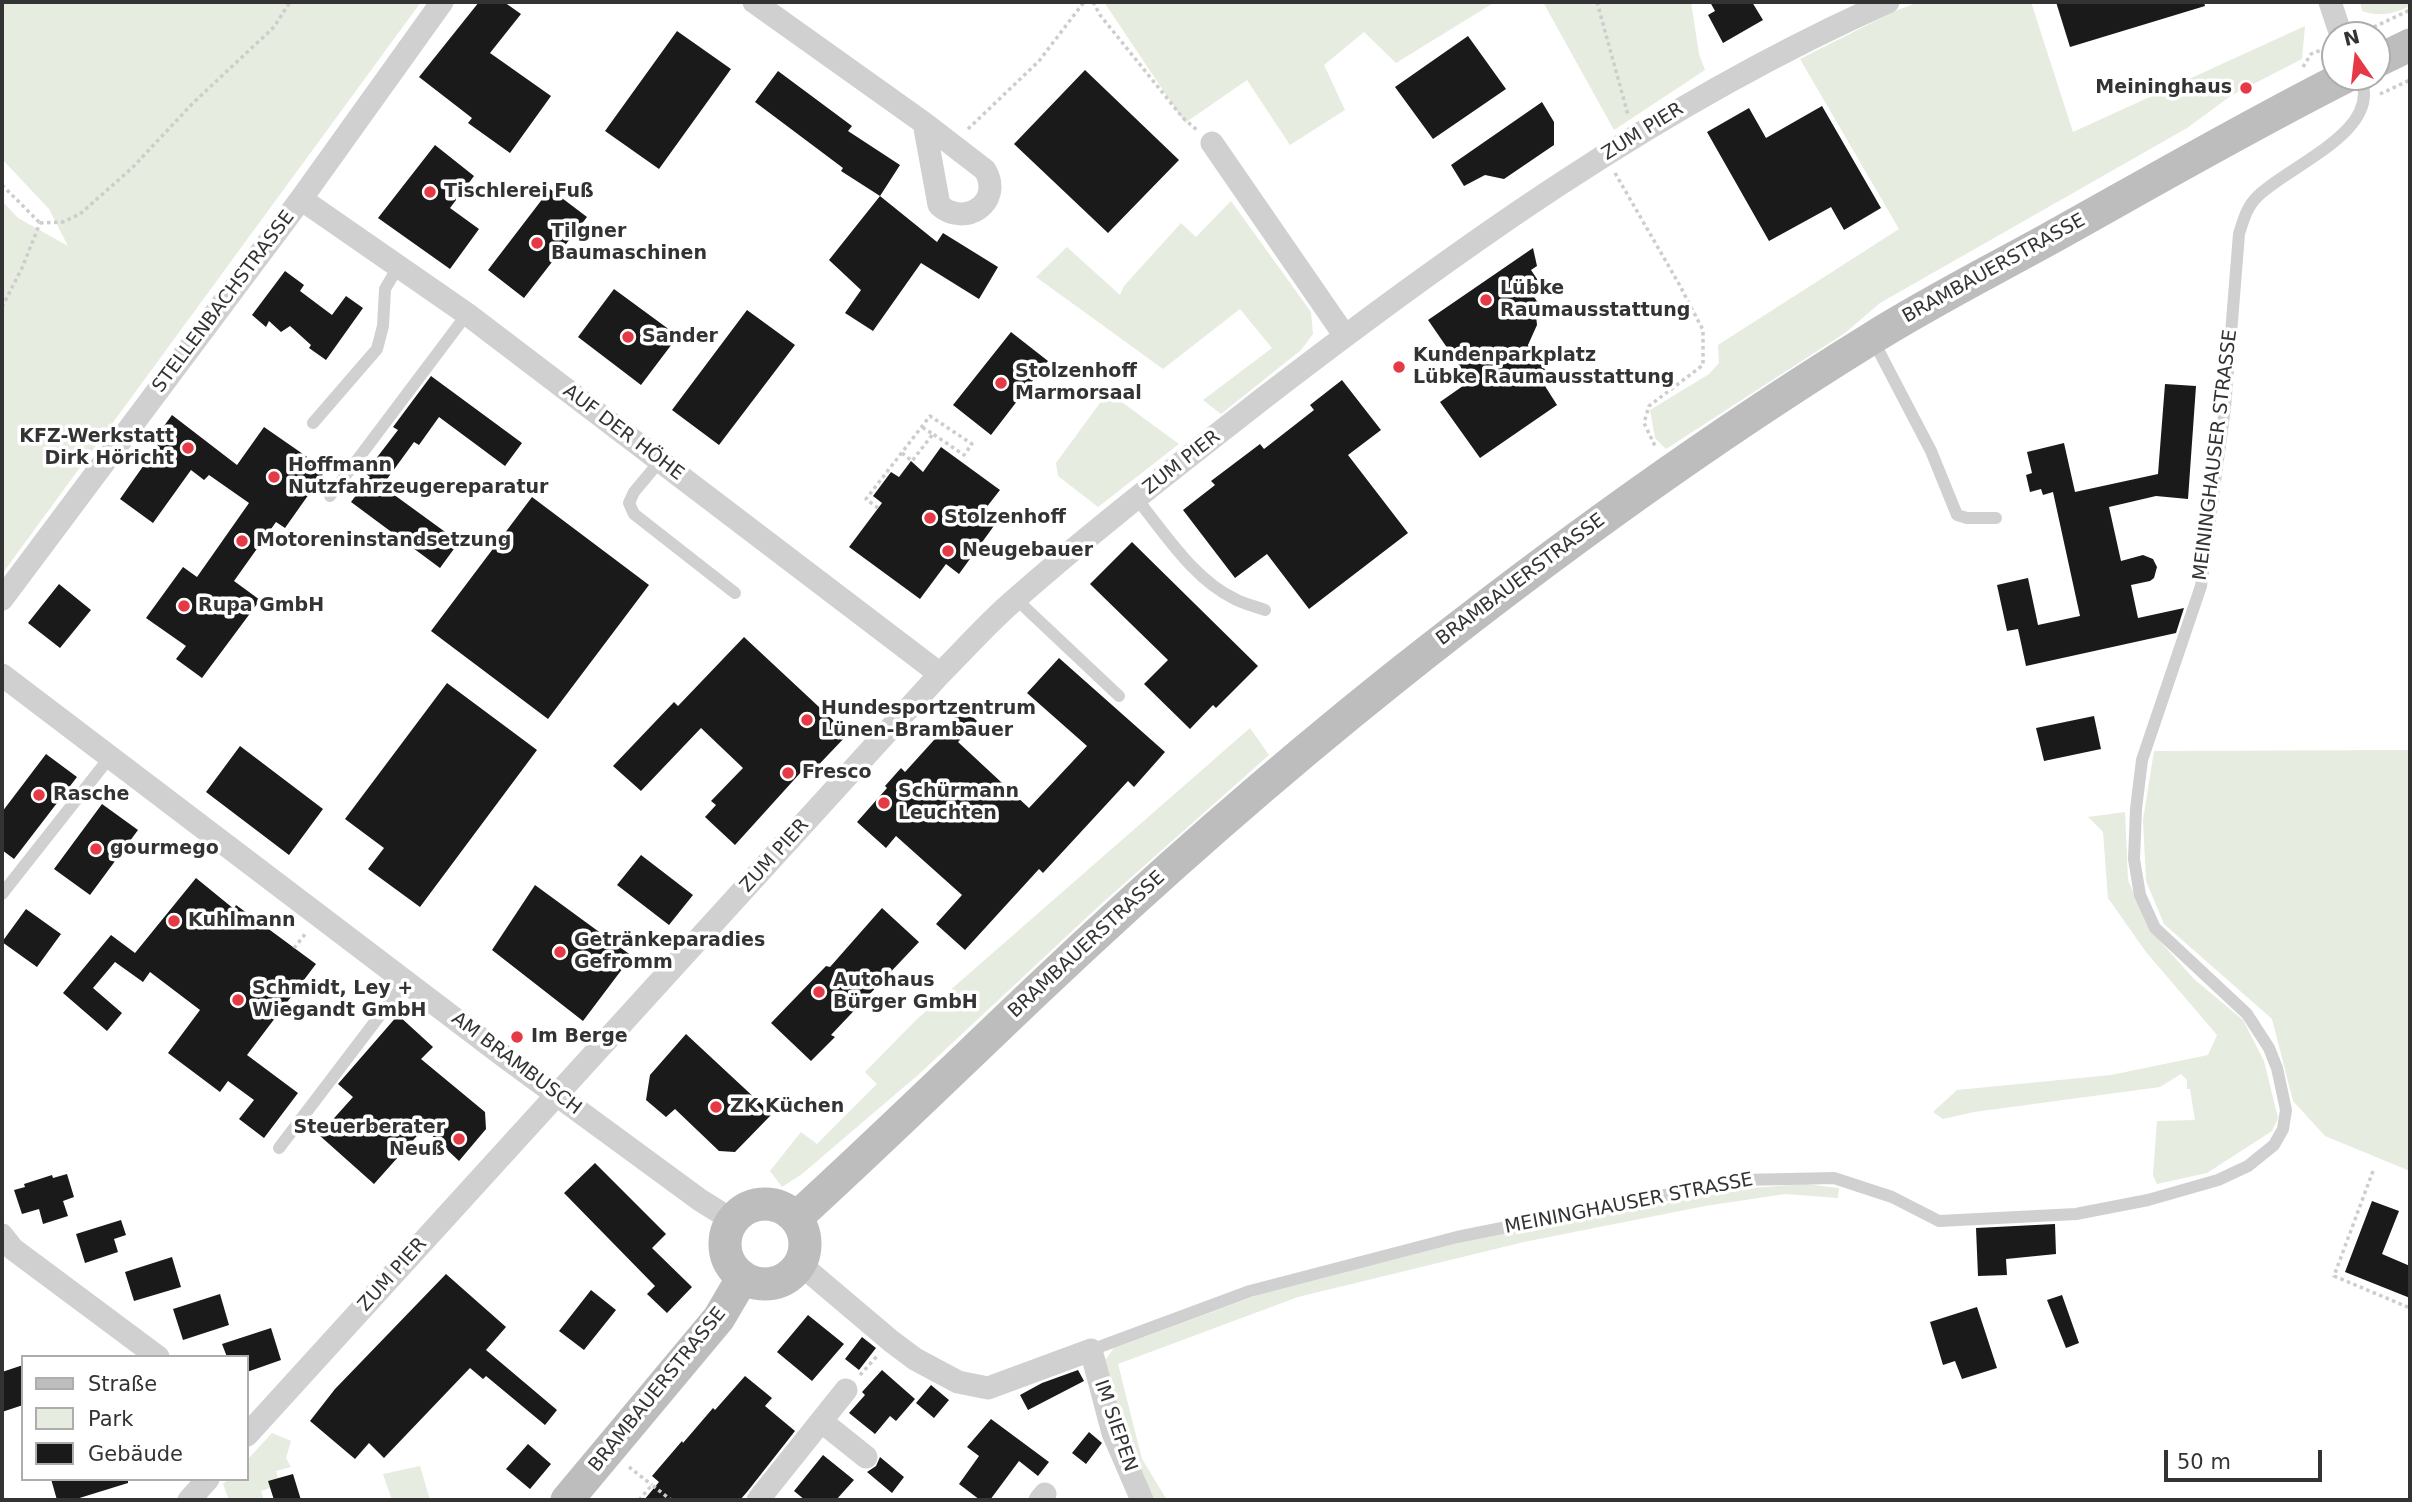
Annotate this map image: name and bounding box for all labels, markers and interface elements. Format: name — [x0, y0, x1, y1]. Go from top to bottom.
north arrow — [2321, 21, 2391, 91]
text: N — [2341, 25, 2362, 50]
place label: Meininghaus — [2095, 77, 2232, 99]
marker: Meininghaus — [2238, 80, 2254, 96]
street label: ZUM PIER — [1598, 98, 1688, 166]
place label: Tischlerei Fuß — [444, 181, 594, 203]
marker: Tischlerei Fuß — [422, 184, 438, 200]
street label: STELLENBACHSTRASSE — [148, 207, 300, 397]
street label: BRAMBAUERSTRASSE — [1899, 209, 2089, 329]
place label: Tilgner Baumaschinen — [551, 221, 707, 265]
marker: Tilgner Baumaschinen — [529, 235, 545, 251]
place label: Lübke Raumausstattung — [1500, 278, 1690, 322]
marker: Lübke Raumausstattung — [1478, 292, 1494, 308]
place label: Sander — [642, 326, 718, 348]
street label: MEININGHAUSER STRASSE — [2189, 328, 2243, 582]
marker: Sander — [620, 329, 636, 345]
place label: Kundenparkplatz Lübke Raumausstattung — [1413, 345, 1674, 389]
marker: Kundenparkplatz Lübke Raumausstattung — [1391, 359, 1407, 375]
place label: Stolzenhoff Marmorsaal — [1015, 361, 1142, 405]
marker: Stolzenhoff Marmorsaal — [993, 375, 1009, 391]
street label: AUF DER HÖHE — [558, 380, 688, 486]
place label: KFZ-Werkstatt Dirk Höricht — [19, 426, 174, 470]
street label: ZUM PIER — [1139, 426, 1225, 500]
marker: KFZ-Werkstatt Dirk Höricht — [180, 440, 196, 456]
place label: Hoffmann Nutzfahrzeugereparatur — [288, 455, 548, 499]
marker: Hoffmann Nutzfahrzeugereparatur — [266, 469, 282, 485]
place label: Stolzenhoff — [944, 507, 1066, 529]
street label: BRAMBAUERSTRASSE — [1432, 509, 1610, 651]
marker: Stolzenhoff — [922, 510, 938, 526]
place label: Motoreninstandsetzung — [256, 530, 511, 552]
marker: Motoreninstandsetzung — [234, 533, 250, 549]
place label: Neugebauer — [962, 540, 1093, 562]
marker: Neugebauer — [940, 543, 956, 559]
place label: Rupa GmbH — [198, 595, 324, 617]
marker: Rupa GmbH — [176, 598, 192, 614]
place label: Hundesportzentrum Lünen-Brambauer — [821, 698, 1036, 742]
marker: Hundesportzentrum Lünen-Brambauer — [799, 712, 815, 728]
place label: Fresco — [802, 762, 872, 784]
marker: Fresco — [780, 765, 796, 781]
place label: Schürmann Leuchten — [898, 781, 1019, 825]
place label: Rasche — [53, 784, 129, 806]
marker: Rasche — [31, 787, 47, 803]
marker: Schürmann Leuchten — [876, 795, 892, 811]
street label: ZUM PIER — [736, 814, 814, 898]
place label: gourmego — [110, 838, 219, 860]
marker: gourmego — [88, 841, 104, 857]
street label: BRAMBAUERSTRASSE — [1004, 867, 1170, 1023]
place label: Kuhlmann — [188, 910, 296, 932]
marker: Kuhlmann — [166, 913, 182, 929]
place label: Getränkeparadies Gefromm — [574, 930, 765, 974]
marker: Getränkeparadies Gefromm — [552, 944, 568, 960]
place label: Autohaus Bürger GmbH — [833, 970, 978, 1014]
place label: Schmidt, Ley + Wiegandt GmbH — [252, 978, 426, 1022]
marker: Autohaus Bürger GmbH — [811, 984, 827, 1000]
marker: Schmidt, Ley + Wiegandt GmbH — [230, 992, 246, 1008]
street label: AM BRAMBUSCH — [447, 1008, 585, 1120]
place label: Im Berge — [531, 1026, 628, 1048]
marker: Im Berge — [509, 1029, 525, 1045]
place label: ZK Küchen — [730, 1096, 844, 1118]
marker: ZK Küchen — [708, 1099, 724, 1115]
place label: Steuerberater Neuß — [294, 1117, 445, 1161]
marker: Steuerberater Neuß — [451, 1131, 467, 1147]
street label: MEININGHAUSER STRASSE — [1503, 1169, 1755, 1239]
street label: ZUM PIER — [354, 1233, 432, 1317]
street label: BRAMBAUERSTRASSE — [585, 1303, 731, 1477]
legend — [21, 1355, 248, 1481]
text: Straße — [88, 1372, 157, 1396]
street label: IM SIEPEN — [1089, 1377, 1141, 1475]
text: Park — [88, 1407, 133, 1431]
scale bar — [2167, 1436, 2324, 1480]
text: Gebäude — [88, 1442, 183, 1466]
text: 50 m — [2177, 1450, 2231, 1474]

